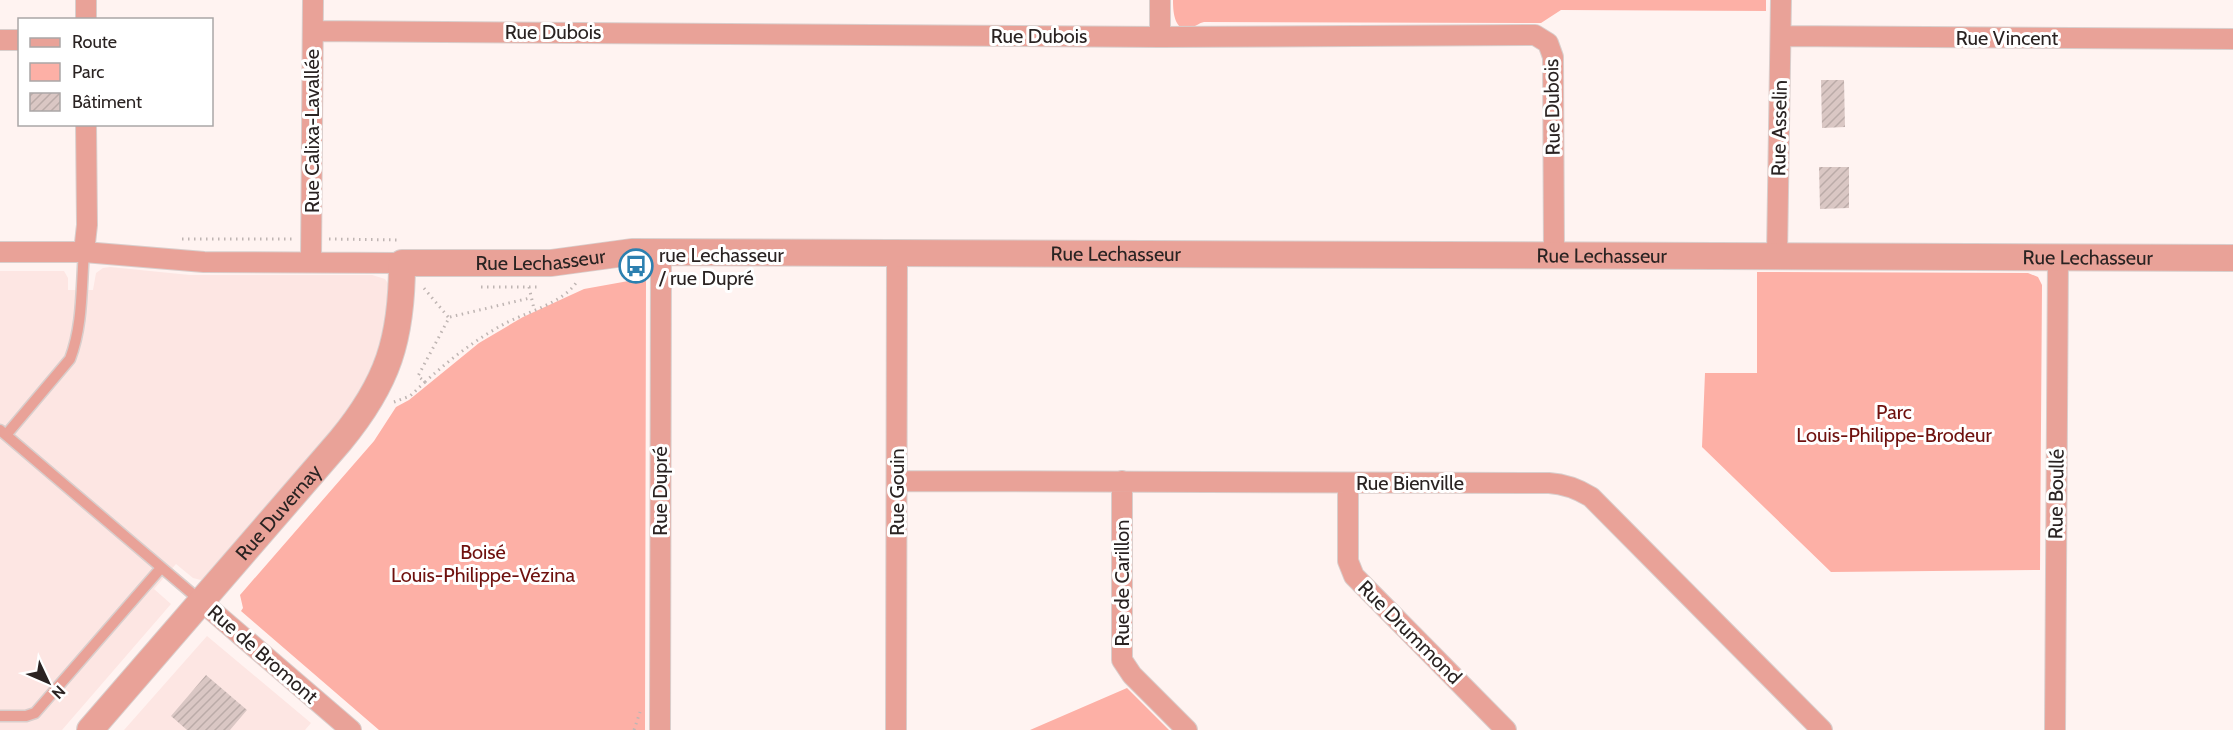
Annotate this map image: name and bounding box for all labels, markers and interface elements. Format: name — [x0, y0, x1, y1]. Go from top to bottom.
legend — [18, 18, 213, 126]
street label: Rue Dubois — [505, 20, 601, 44]
street label: Rue Dubois — [991, 24, 1087, 48]
street label: Rue Vincent — [1956, 26, 2058, 50]
text: Route — [72, 31, 117, 53]
street label: Rue Calixa-Lavallée — [300, 49, 324, 213]
street label: Rue Dubois — [1539, 59, 1565, 155]
text: Parc — [72, 61, 104, 83]
street label: Rue Asselin — [1766, 80, 1792, 176]
text: Bâtiment — [72, 91, 142, 113]
street label: Rue Lechasseur — [1051, 242, 1182, 266]
place label: rue Lechasseur / rue Dupré — [658, 243, 784, 290]
street label: Rue Lechasseur — [1537, 243, 1668, 268]
street label: Rue Lechasseur — [475, 244, 608, 275]
street label: Rue Lechasseur — [2023, 245, 2154, 270]
bus stop icon: rue Lechasseur / rue Dupré — [618, 248, 654, 284]
park label: Parc Louis-Philippe-Brodeur — [1796, 400, 1993, 447]
street label: Rue Dupré — [648, 446, 672, 536]
street label: Rue Gouin — [885, 448, 909, 536]
street label: Rue Boullé — [2043, 449, 2069, 539]
street label: Rue Duvernay — [231, 459, 326, 565]
street label: Rue Bienville — [1356, 471, 1464, 495]
street label: Rue de Carillon — [1110, 520, 1134, 646]
park label: Boisé Louis-Philippe-Vézina — [391, 540, 575, 587]
street label: Rue Drummond — [1353, 575, 1467, 689]
street label: Rue de Bromont — [203, 600, 323, 709]
north arrow — [18, 652, 78, 712]
text: N — [48, 681, 69, 703]

